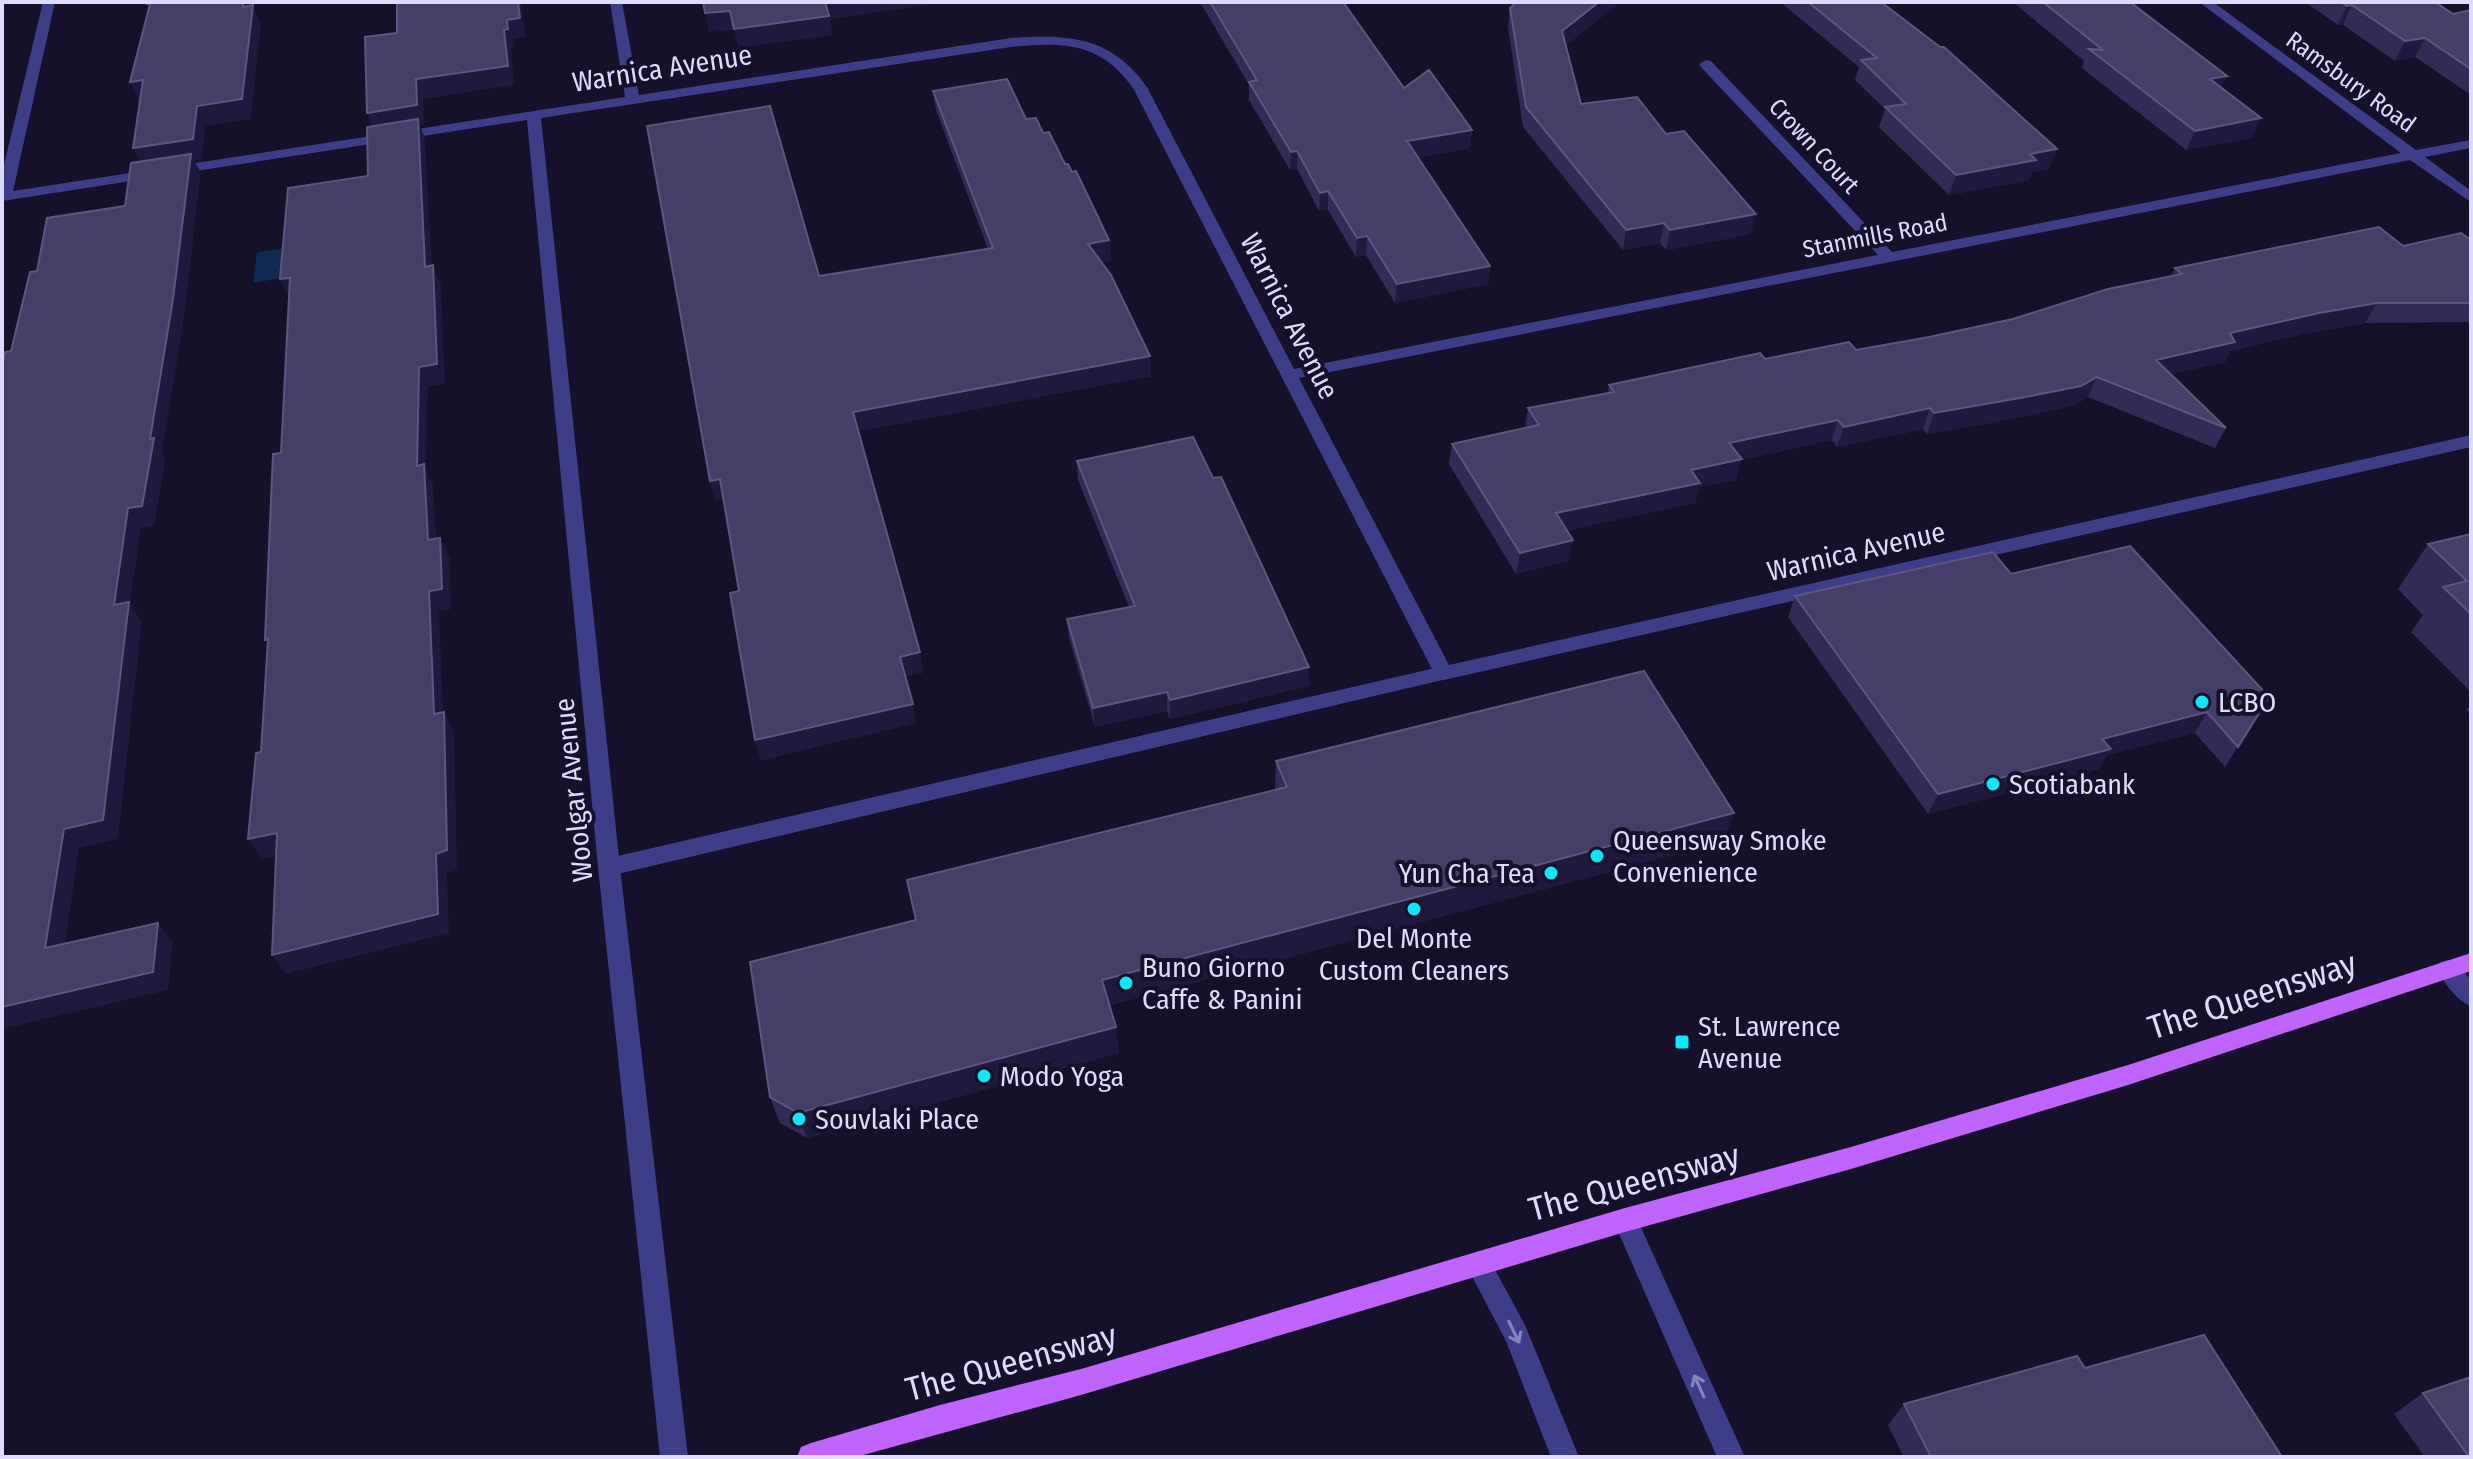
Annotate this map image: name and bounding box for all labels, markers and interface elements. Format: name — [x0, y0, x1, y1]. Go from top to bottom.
street label: Ramsbury Road — [2281, 26, 2421, 138]
street label: Warnica Avenue — [570, 38, 754, 99]
street label: Crown Court — [1763, 93, 1865, 199]
street label: Stanmills Road — [1800, 208, 1950, 264]
street label: Warnica Avenue — [1234, 228, 1345, 405]
street label: Warnica Avenue — [1764, 515, 1948, 588]
place label: LCBO — [2218, 686, 2276, 719]
marker: LCBO — [2193, 693, 2211, 711]
street label: Woolgar Avenue — [547, 697, 600, 883]
place label: Scotiabank — [2009, 768, 2136, 801]
marker: Scotiabank — [1984, 775, 2002, 793]
place label: Queensway Smoke Convenience — [1613, 824, 1827, 889]
marker: Queensway Smoke Convenience — [1588, 847, 1606, 865]
place label: Yun Cha Tea — [1399, 857, 1535, 890]
marker: Yun Cha Tea — [1542, 864, 1560, 882]
marker: Del Monte Custom Cleaners — [1405, 900, 1423, 918]
place label: Del Monte Custom Cleaners — [1319, 922, 1509, 987]
street label: The Queensway — [2143, 943, 2361, 1048]
place label: Buno Giorno Caffe & Panini — [1142, 951, 1303, 1016]
marker: Buno Giorno Caffe & Panini — [1117, 974, 1135, 992]
place label: St. Lawrence Avenue — [1698, 1010, 1841, 1075]
marker: St. Lawrence Avenue — [1673, 1033, 1691, 1051]
place label: Modo Yoga — [1000, 1060, 1124, 1093]
marker: Modo Yoga — [975, 1067, 993, 1085]
place label: Souvlaki Place — [815, 1103, 979, 1136]
marker: Souvlaki Place — [790, 1110, 808, 1128]
street label: The Queensway — [1524, 1135, 1744, 1230]
street label: The Queensway — [901, 1315, 1121, 1410]
one-way arrow — [1507, 1319, 1522, 1343]
one-way arrow — [1691, 1374, 1706, 1398]

